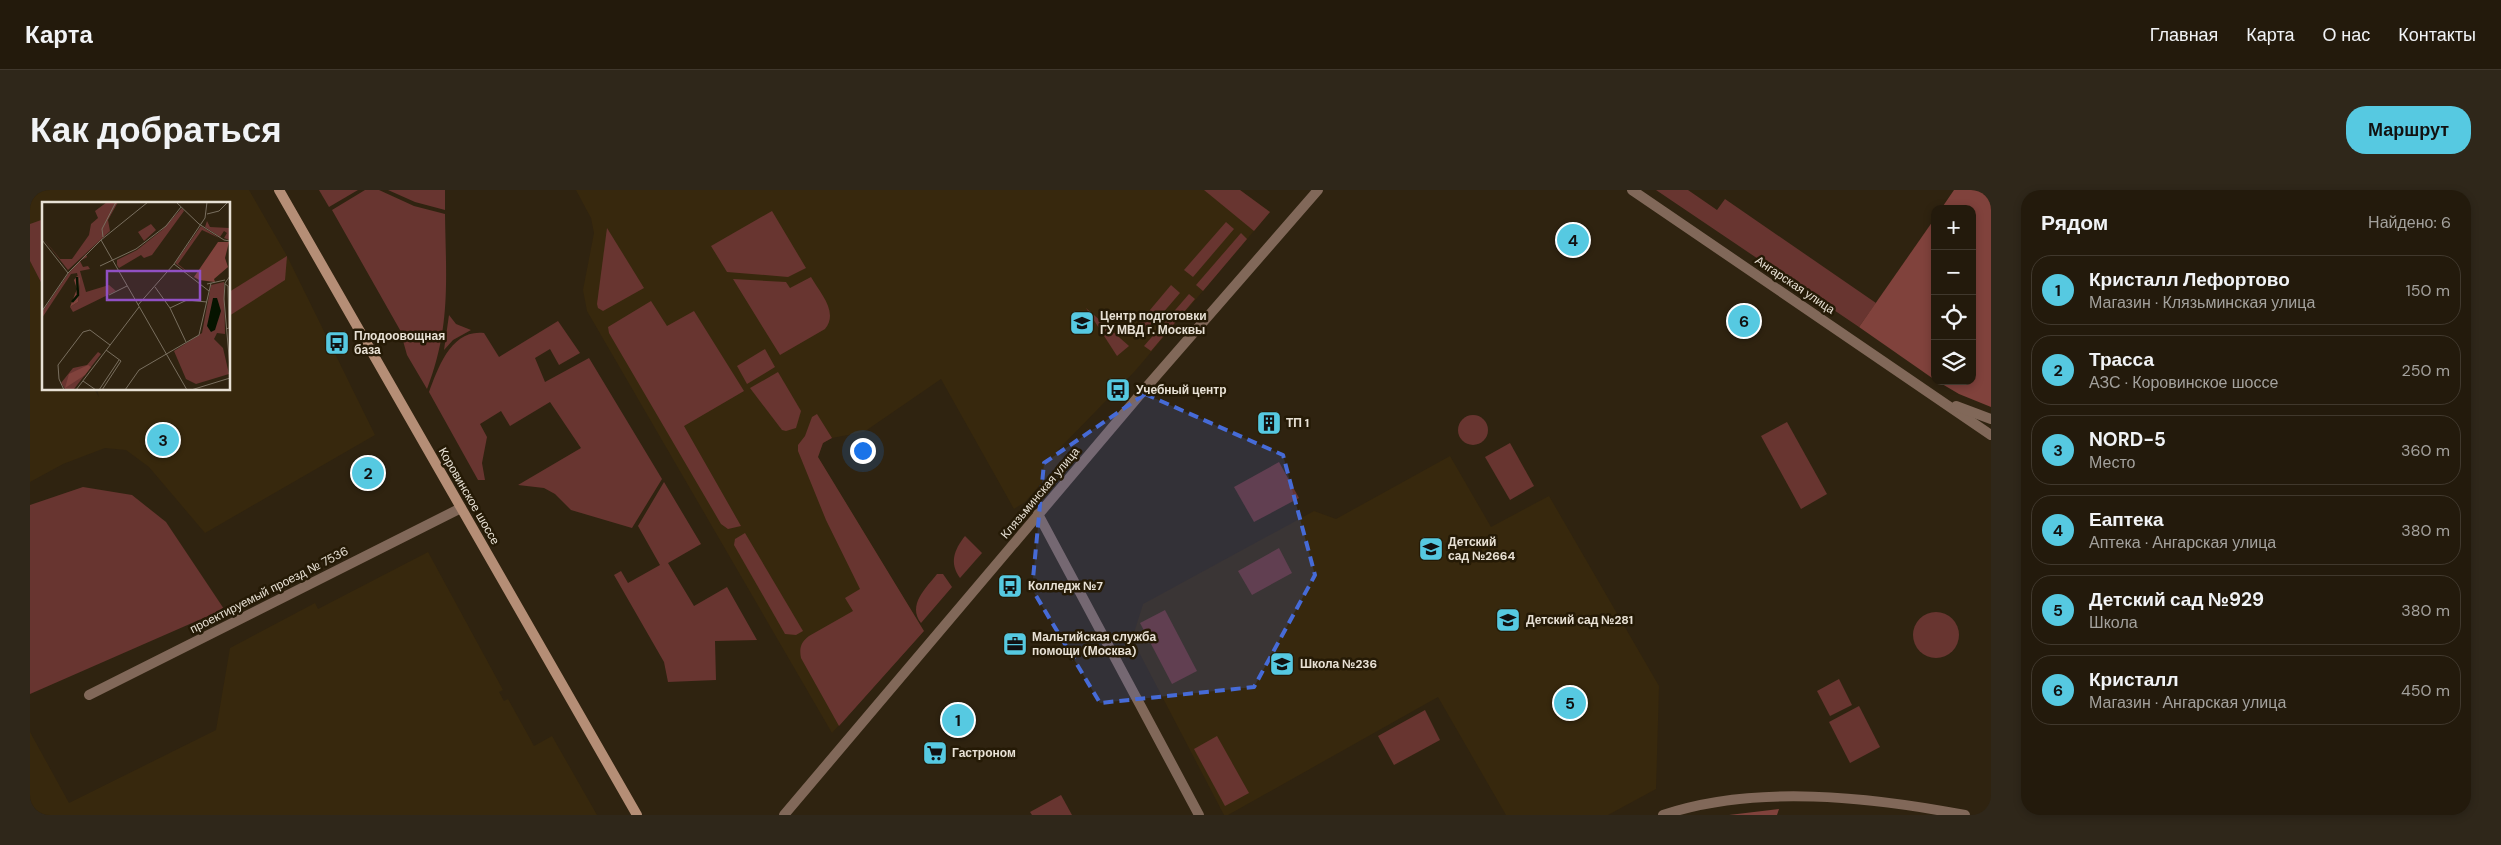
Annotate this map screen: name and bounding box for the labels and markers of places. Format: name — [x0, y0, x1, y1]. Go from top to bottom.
pin: 4 — [1557, 221, 1589, 259]
pin: 6 — [1728, 302, 1760, 340]
place label: Центр подготовки ГУ МВД г. Москвы — [1100, 308, 1207, 338]
school or university icon: Центр подготовки ГУ МВД г. Москвы — [1069, 310, 1095, 336]
place label: Плодоовощная база — [354, 328, 445, 358]
bus stop icon: Плодоовощная база — [324, 330, 350, 356]
bus stop icon: Учебный центр — [1105, 377, 1131, 403]
place label: Учебный центр — [1136, 382, 1227, 398]
building icon: ТП 1 — [1256, 410, 1282, 436]
place label: ТП 1 — [1286, 415, 1309, 431]
pin: 3 — [147, 421, 179, 459]
pin: 2 — [352, 454, 384, 492]
place label: Детский сад №2664 — [1448, 534, 1515, 564]
school or university icon: Детский сад №2664 — [1418, 536, 1444, 562]
bus stop icon: Колледж №7 — [997, 573, 1023, 599]
place label: Колледж №7 — [1028, 578, 1103, 594]
school or university icon: Детский сад №281 — [1495, 607, 1521, 633]
place label: Детский сад №281 — [1526, 612, 1633, 628]
place label: Мальтийская служба помощи (Москва) — [1032, 629, 1156, 659]
office icon: Мальтийская служба помощи (Москва) — [1002, 631, 1028, 657]
school or university icon: Школа №236 — [1269, 651, 1295, 677]
place label: Школа №236 — [1300, 656, 1377, 672]
pin: 5 — [1554, 684, 1586, 722]
pin: 1 — [942, 701, 974, 739]
supermarket icon: Гастроном — [922, 740, 948, 766]
place label: Гастроном — [952, 745, 1016, 761]

